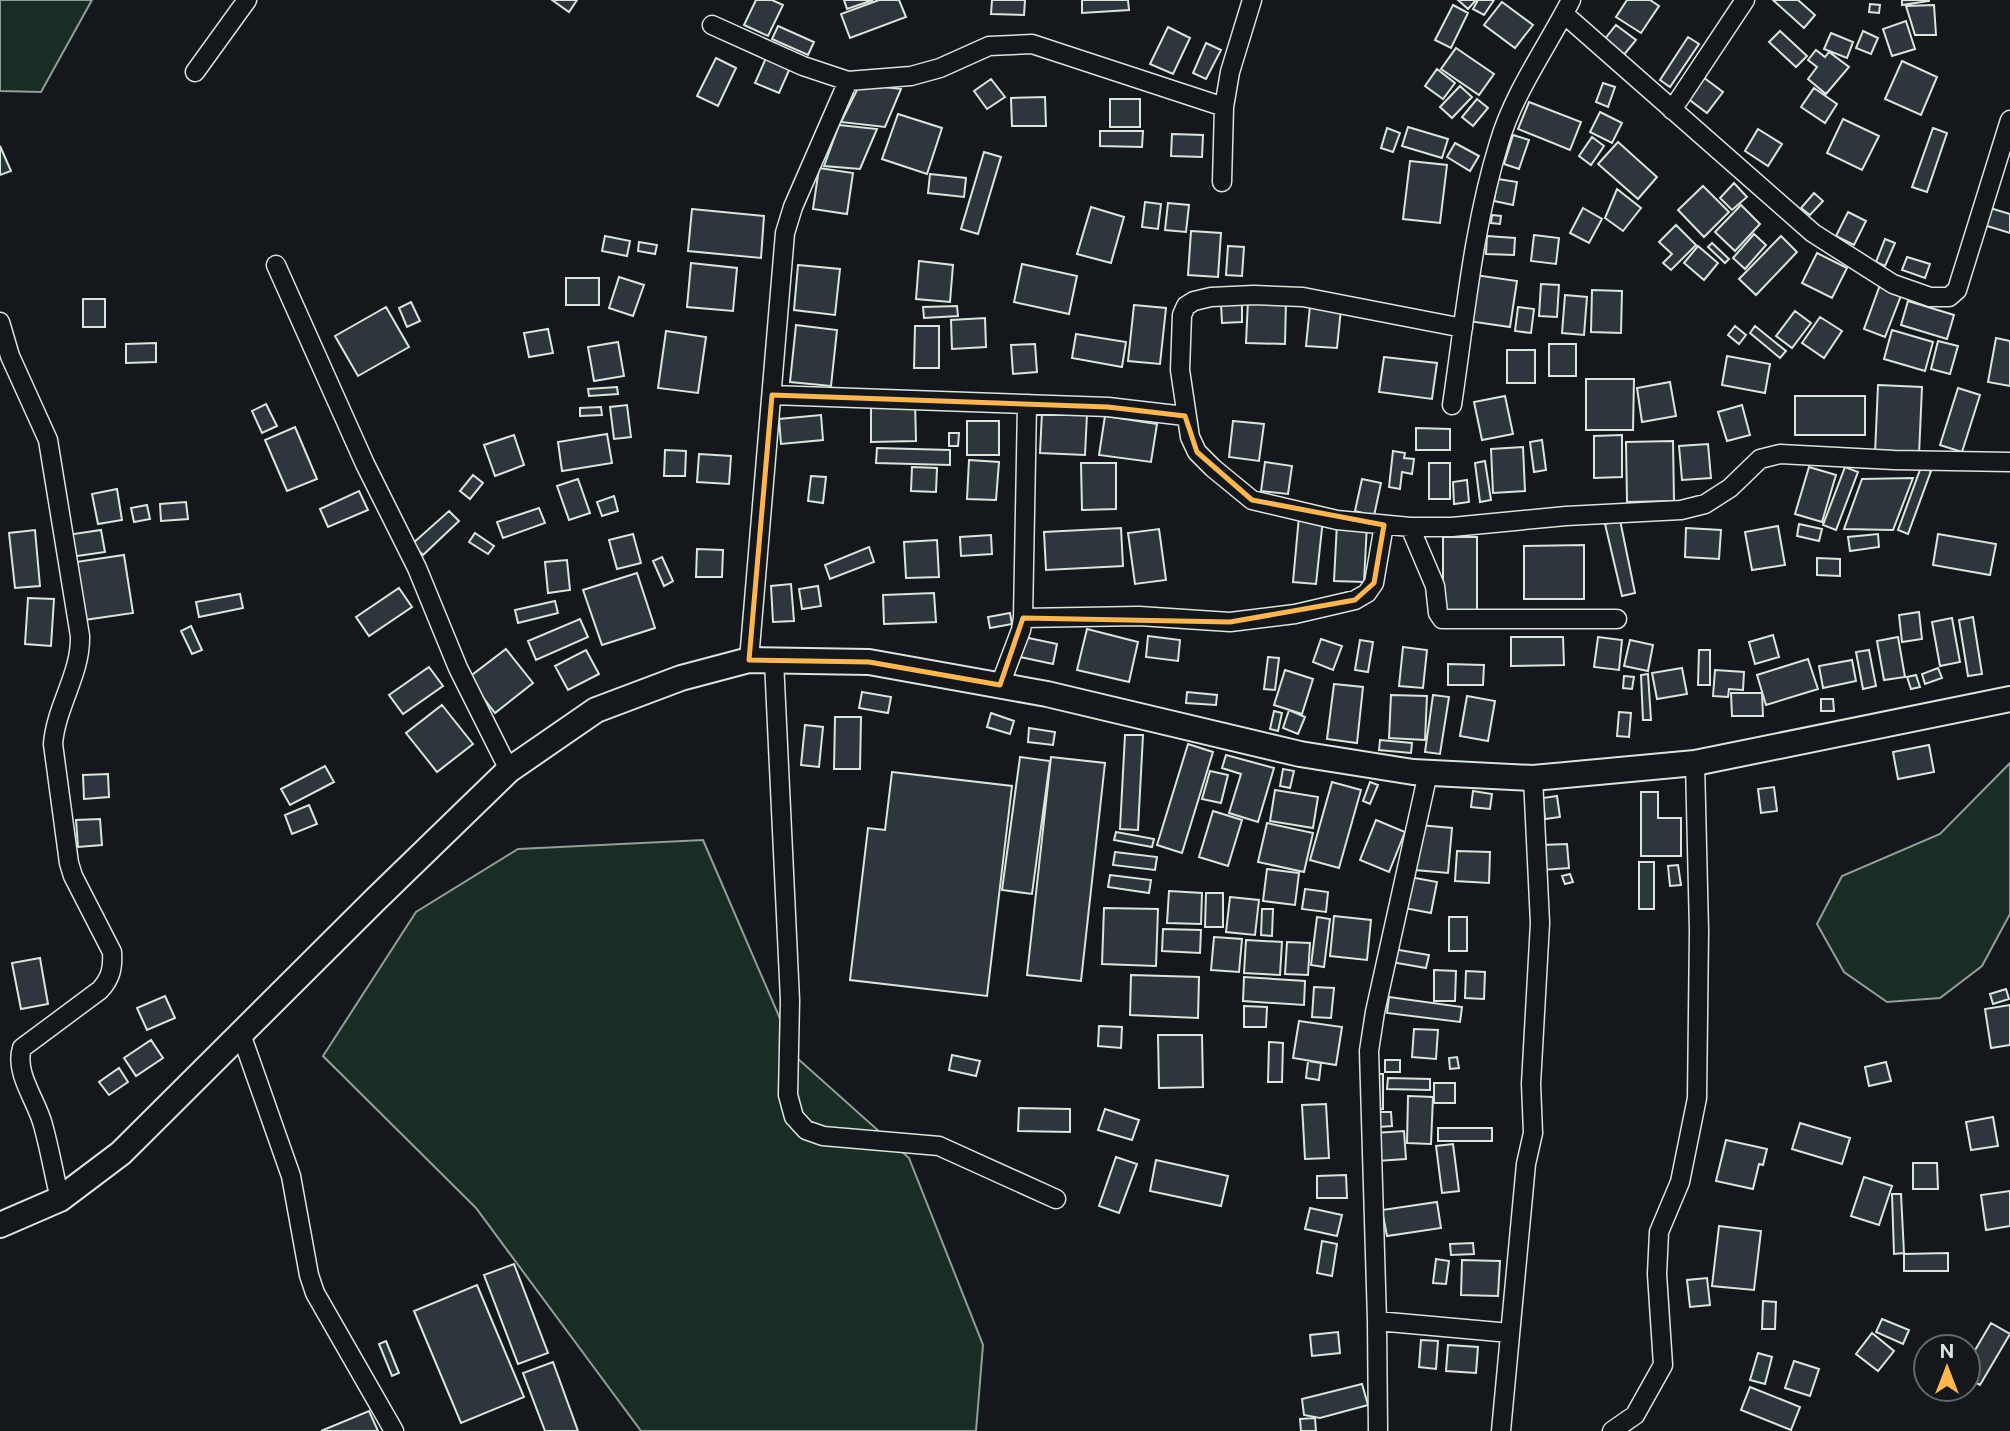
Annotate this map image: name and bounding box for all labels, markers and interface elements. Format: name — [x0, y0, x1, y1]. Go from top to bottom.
north arrow — [1912, 1333, 1982, 1403]
text: N — [1940, 1340, 1954, 1362]

